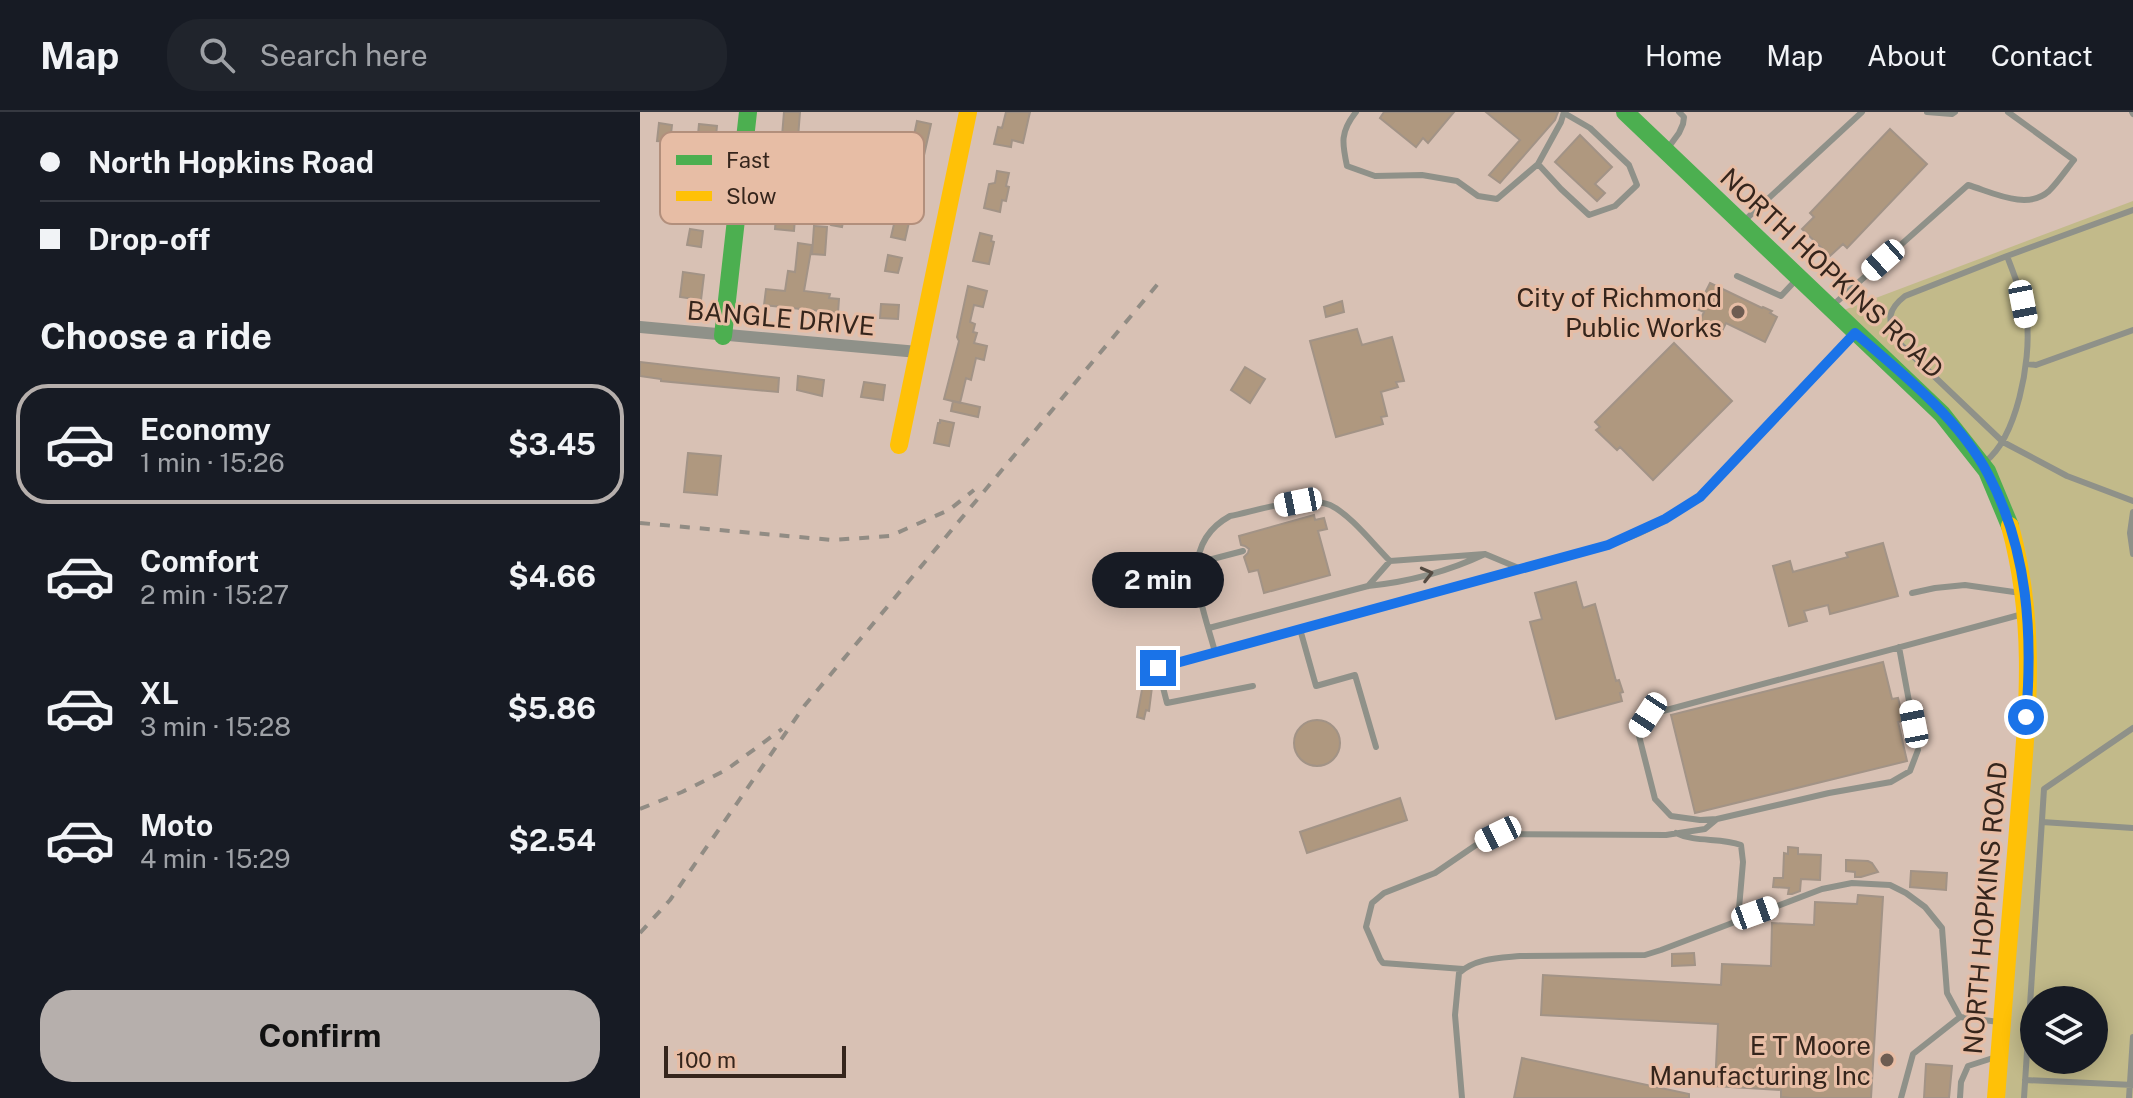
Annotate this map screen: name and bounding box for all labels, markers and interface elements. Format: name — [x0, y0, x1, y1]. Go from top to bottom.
search box — [167, 19, 727, 91]
text: Map — [40, 33, 119, 78]
icon: search — [195, 33, 239, 77]
text: Search here — [259, 37, 428, 73]
text: Home — [1645, 39, 1722, 72]
text: Map — [1766, 39, 1823, 72]
text: About — [1867, 39, 1947, 72]
text: Contact — [1991, 39, 2093, 72]
legend — [660, 132, 924, 224]
text: North Hopkins Road — [88, 144, 374, 180]
text: Fast — [726, 147, 770, 173]
street label: NORTH HOPKINS ROAD — [1714, 162, 1950, 384]
text: Slow — [726, 183, 776, 209]
text: Drop-off — [88, 221, 210, 257]
car — [1857, 235, 1909, 285]
car — [2007, 278, 2039, 330]
place label: City of Richmond Public Works — [1516, 282, 1722, 343]
street label: BANGLE DRIVE — [686, 294, 876, 342]
marker: City of Richmond Public Works — [1729, 303, 1747, 321]
text: Choose a ride — [40, 315, 272, 357]
icon: car — [44, 408, 116, 480]
text: Economy — [140, 411, 271, 447]
text: $3.45 — [508, 426, 596, 462]
text: 1 min · 15:26 — [140, 447, 285, 478]
car — [1272, 486, 1324, 518]
icon: car — [44, 540, 116, 612]
text: Comfort — [140, 543, 259, 579]
callout: 2 min — [1092, 552, 1224, 608]
text: $4.66 — [508, 558, 596, 594]
text: 2 min — [1124, 564, 1192, 595]
one-way arrow — [1420, 566, 1434, 583]
text: 2 min · 15:27 — [140, 579, 289, 610]
route end — [1140, 650, 1176, 686]
icon: car — [44, 672, 116, 744]
text: XL — [140, 675, 179, 711]
car — [1625, 688, 1671, 742]
text: $5.86 — [507, 690, 596, 726]
car — [1898, 698, 1930, 750]
route start — [2008, 699, 2044, 735]
text: 3 min · 15:28 — [140, 711, 291, 742]
street label: NORTH HOPKINS ROAD — [1957, 760, 2013, 1056]
icon: car — [44, 804, 116, 876]
text: Moto — [140, 807, 213, 843]
car — [1471, 813, 1525, 855]
text: $2.54 — [509, 822, 596, 858]
text: 4 min · 15:29 — [140, 843, 291, 874]
car — [1728, 894, 1782, 932]
map controls — [2020, 986, 2108, 1074]
button: layers — [2020, 986, 2108, 1074]
button: Confirm — [40, 990, 600, 1082]
place label: E T Moore Manufacturing Inc — [1649, 1030, 1871, 1091]
scale bar — [664, 1042, 846, 1078]
text: 100 m — [676, 1047, 736, 1073]
marker: E T Moore Manufacturing Inc — [1878, 1051, 1896, 1069]

